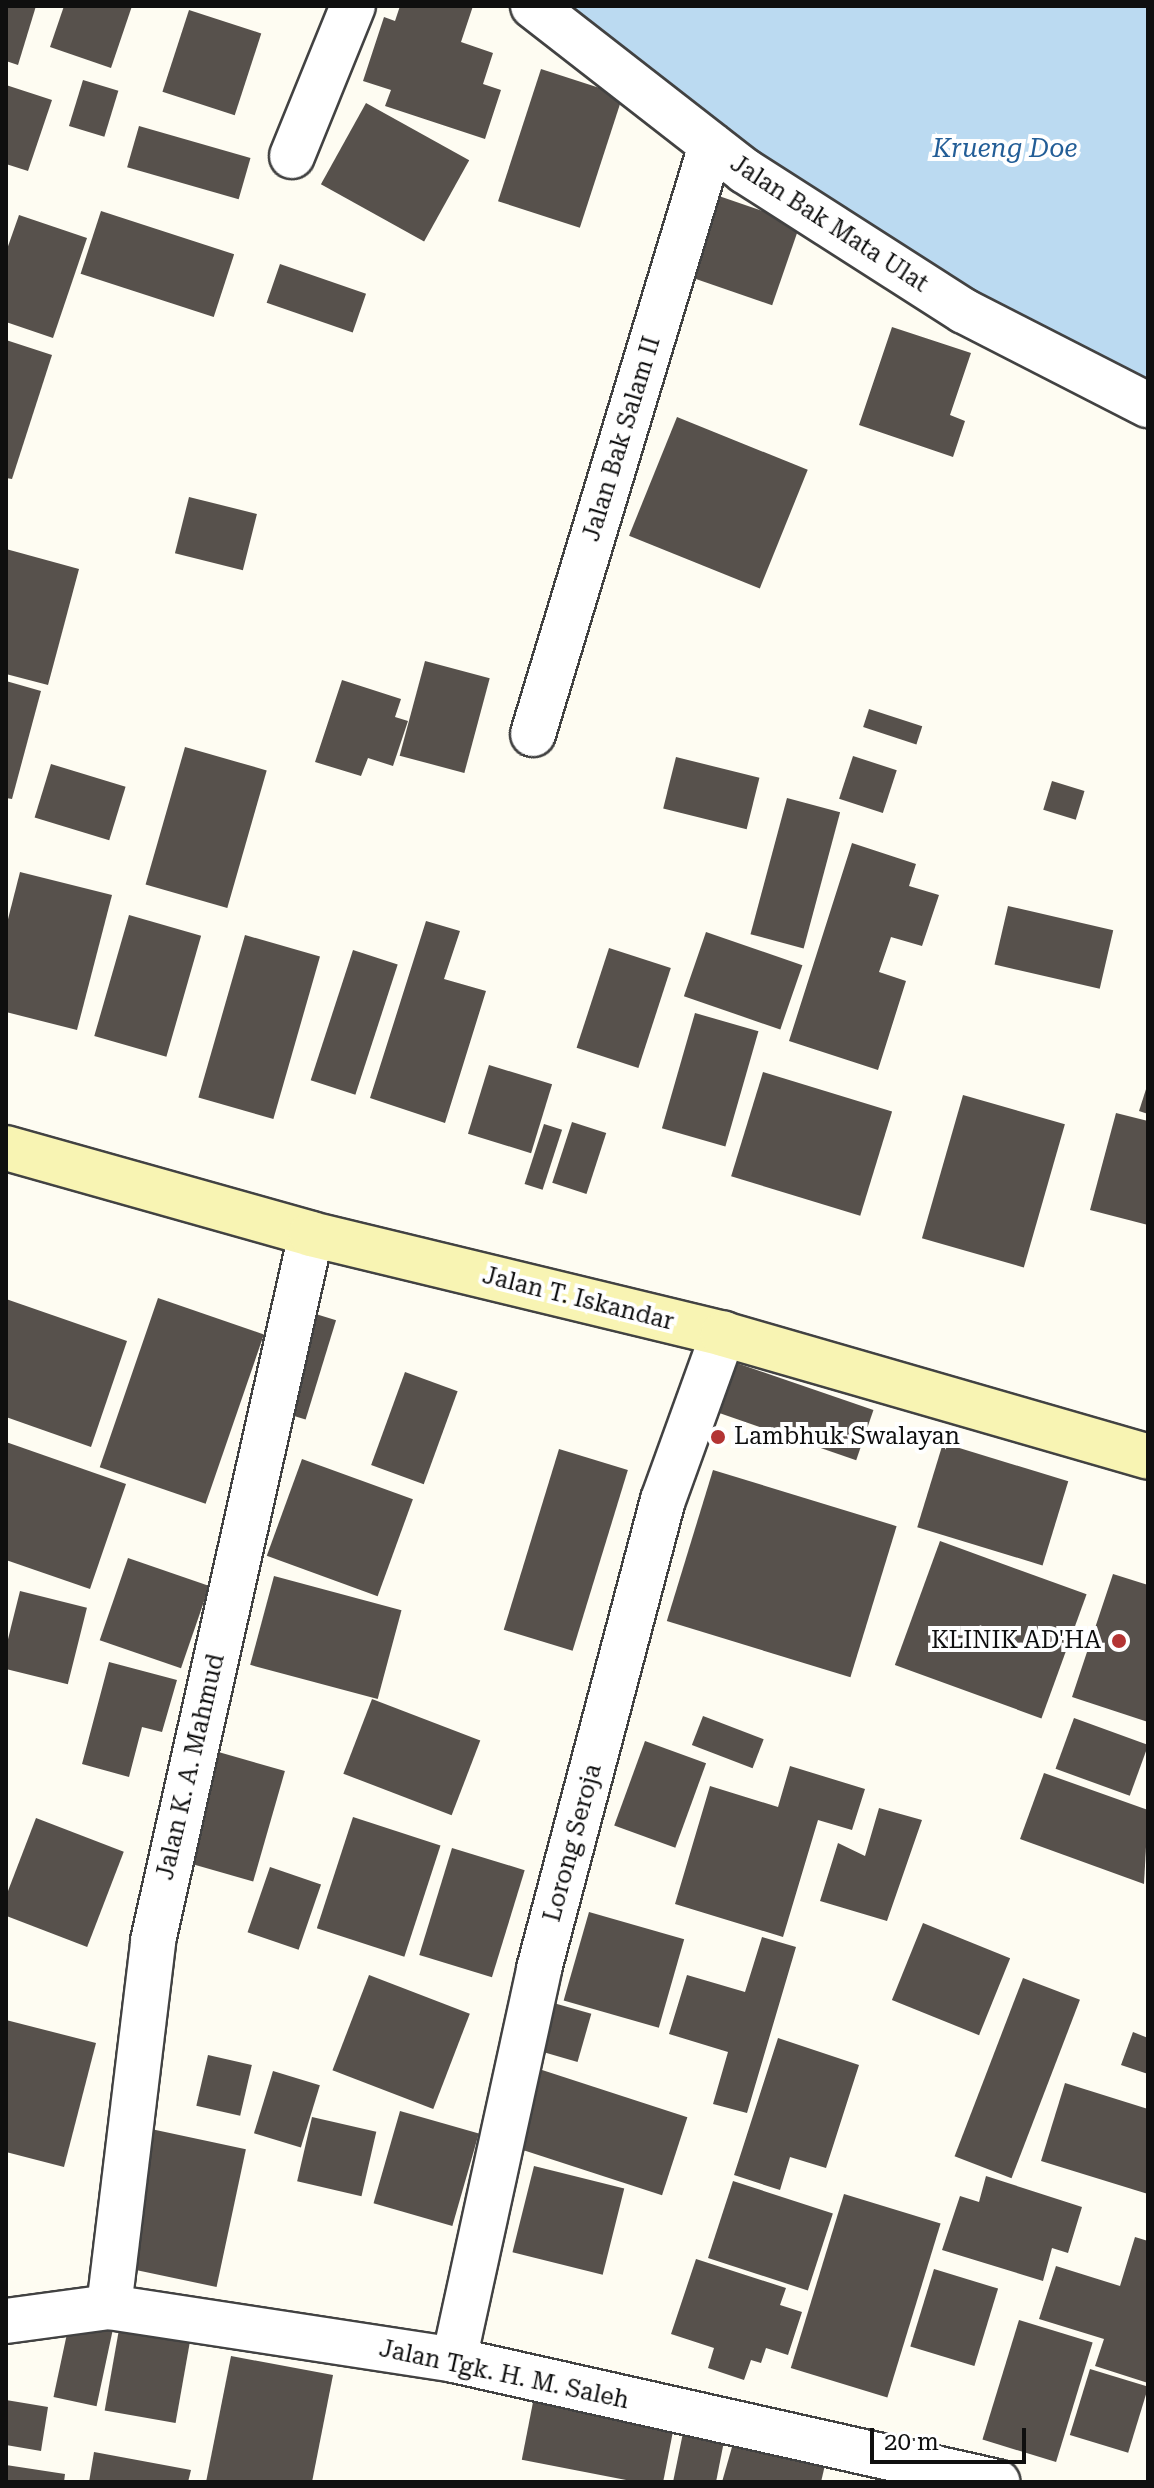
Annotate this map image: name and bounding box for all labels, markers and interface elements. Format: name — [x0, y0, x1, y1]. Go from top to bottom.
water label: Krueng Doe — [933, 133, 1077, 165]
street label: Jalan Bak Mata Ulat — [725, 149, 933, 299]
street label: Jalan Bak Salam II — [577, 333, 667, 545]
street label: Jalan T. Iskandar — [479, 1261, 677, 1337]
place label: Lambhuk Swalayan — [734, 1423, 960, 1451]
marker: Lambhuk Swalayan — [709, 1428, 727, 1446]
place label: KLINIK AD'HA — [931, 1627, 1101, 1655]
marker: KLINIK AD'HA — [1108, 1630, 1130, 1652]
street label: Jalan K. A. Mahmud — [151, 1651, 231, 1883]
street label: Lorong Seroja — [538, 1761, 608, 1925]
street label: Jalan Tgk. H. M. Saleh — [377, 2334, 631, 2416]
scale bar — [874, 2412, 1030, 2462]
text: 20 m — [884, 2428, 939, 2456]

